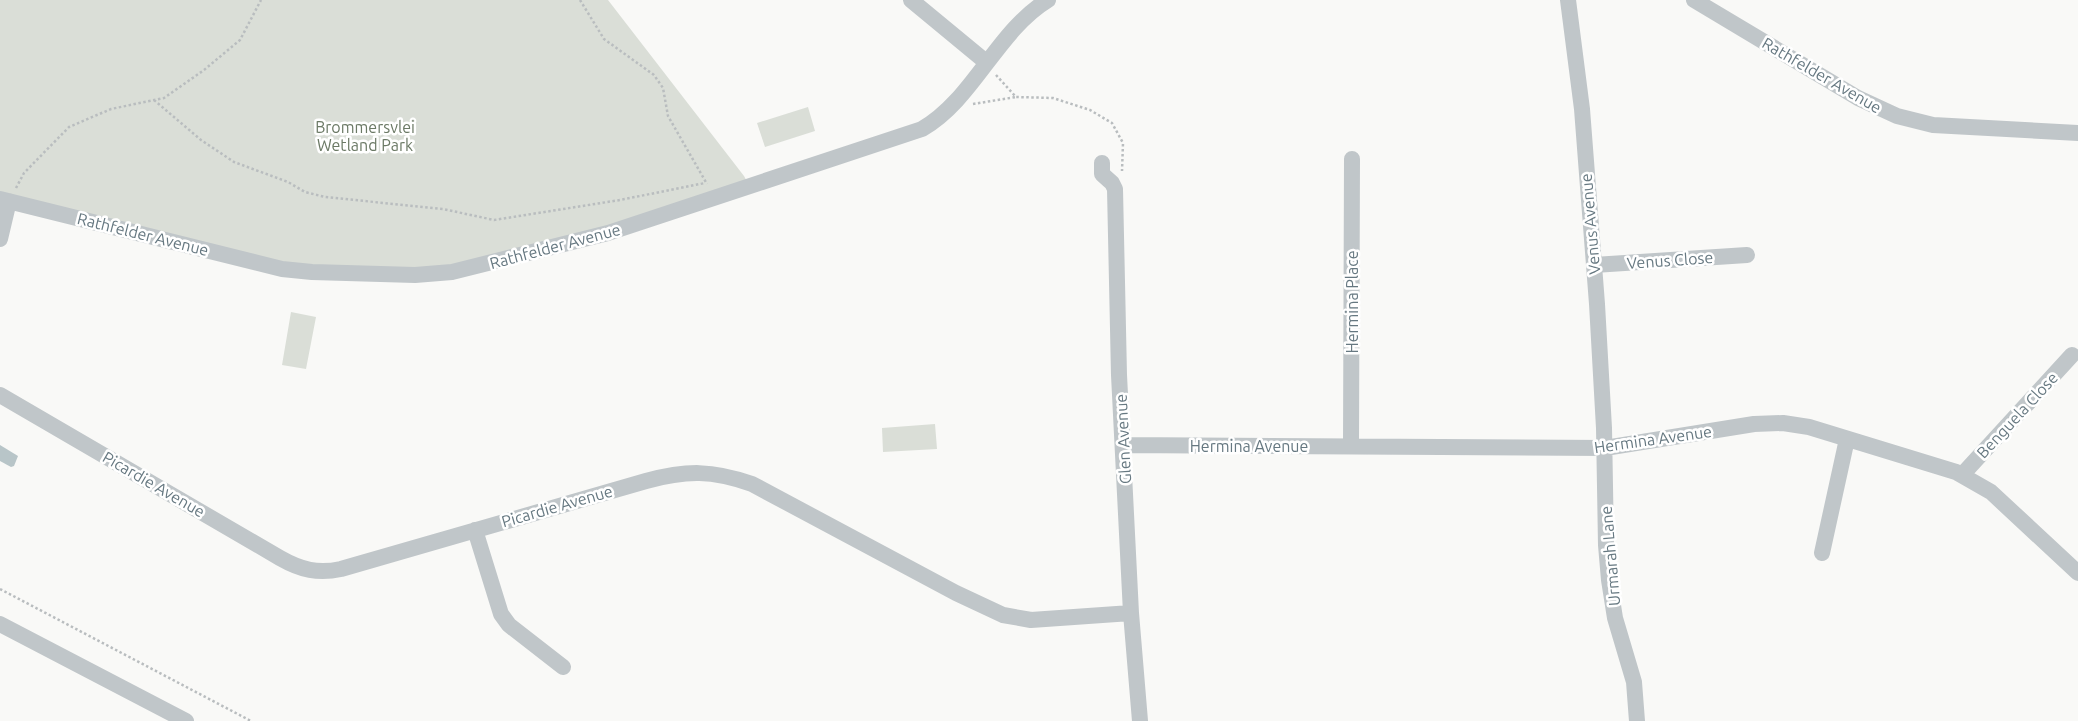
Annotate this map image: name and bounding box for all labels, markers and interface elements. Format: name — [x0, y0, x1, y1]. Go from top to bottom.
street label: Rathfelder Avenue — [1759, 34, 1885, 116]
park label: Brommersvlei Wetland Park — [315, 118, 415, 154]
street label: Venus Avenue — [1577, 173, 1603, 275]
street label: Rathfelder Avenue — [76, 209, 210, 259]
street label: Rathfelder Avenue — [488, 220, 622, 272]
street label: Venus Close — [1626, 248, 1714, 272]
street label: Hermina Place — [1343, 250, 1361, 354]
street label: Benguela Close — [1973, 368, 2061, 462]
street label: Glen Avenue — [1112, 393, 1134, 485]
street label: Hermina Avenue — [1593, 422, 1713, 456]
street label: Hermina Avenue — [1190, 437, 1308, 455]
street label: Picardie Avenue — [100, 448, 208, 520]
street label: Picardie Avenue — [499, 482, 615, 530]
street label: Urmarah Lane — [1597, 505, 1623, 607]

